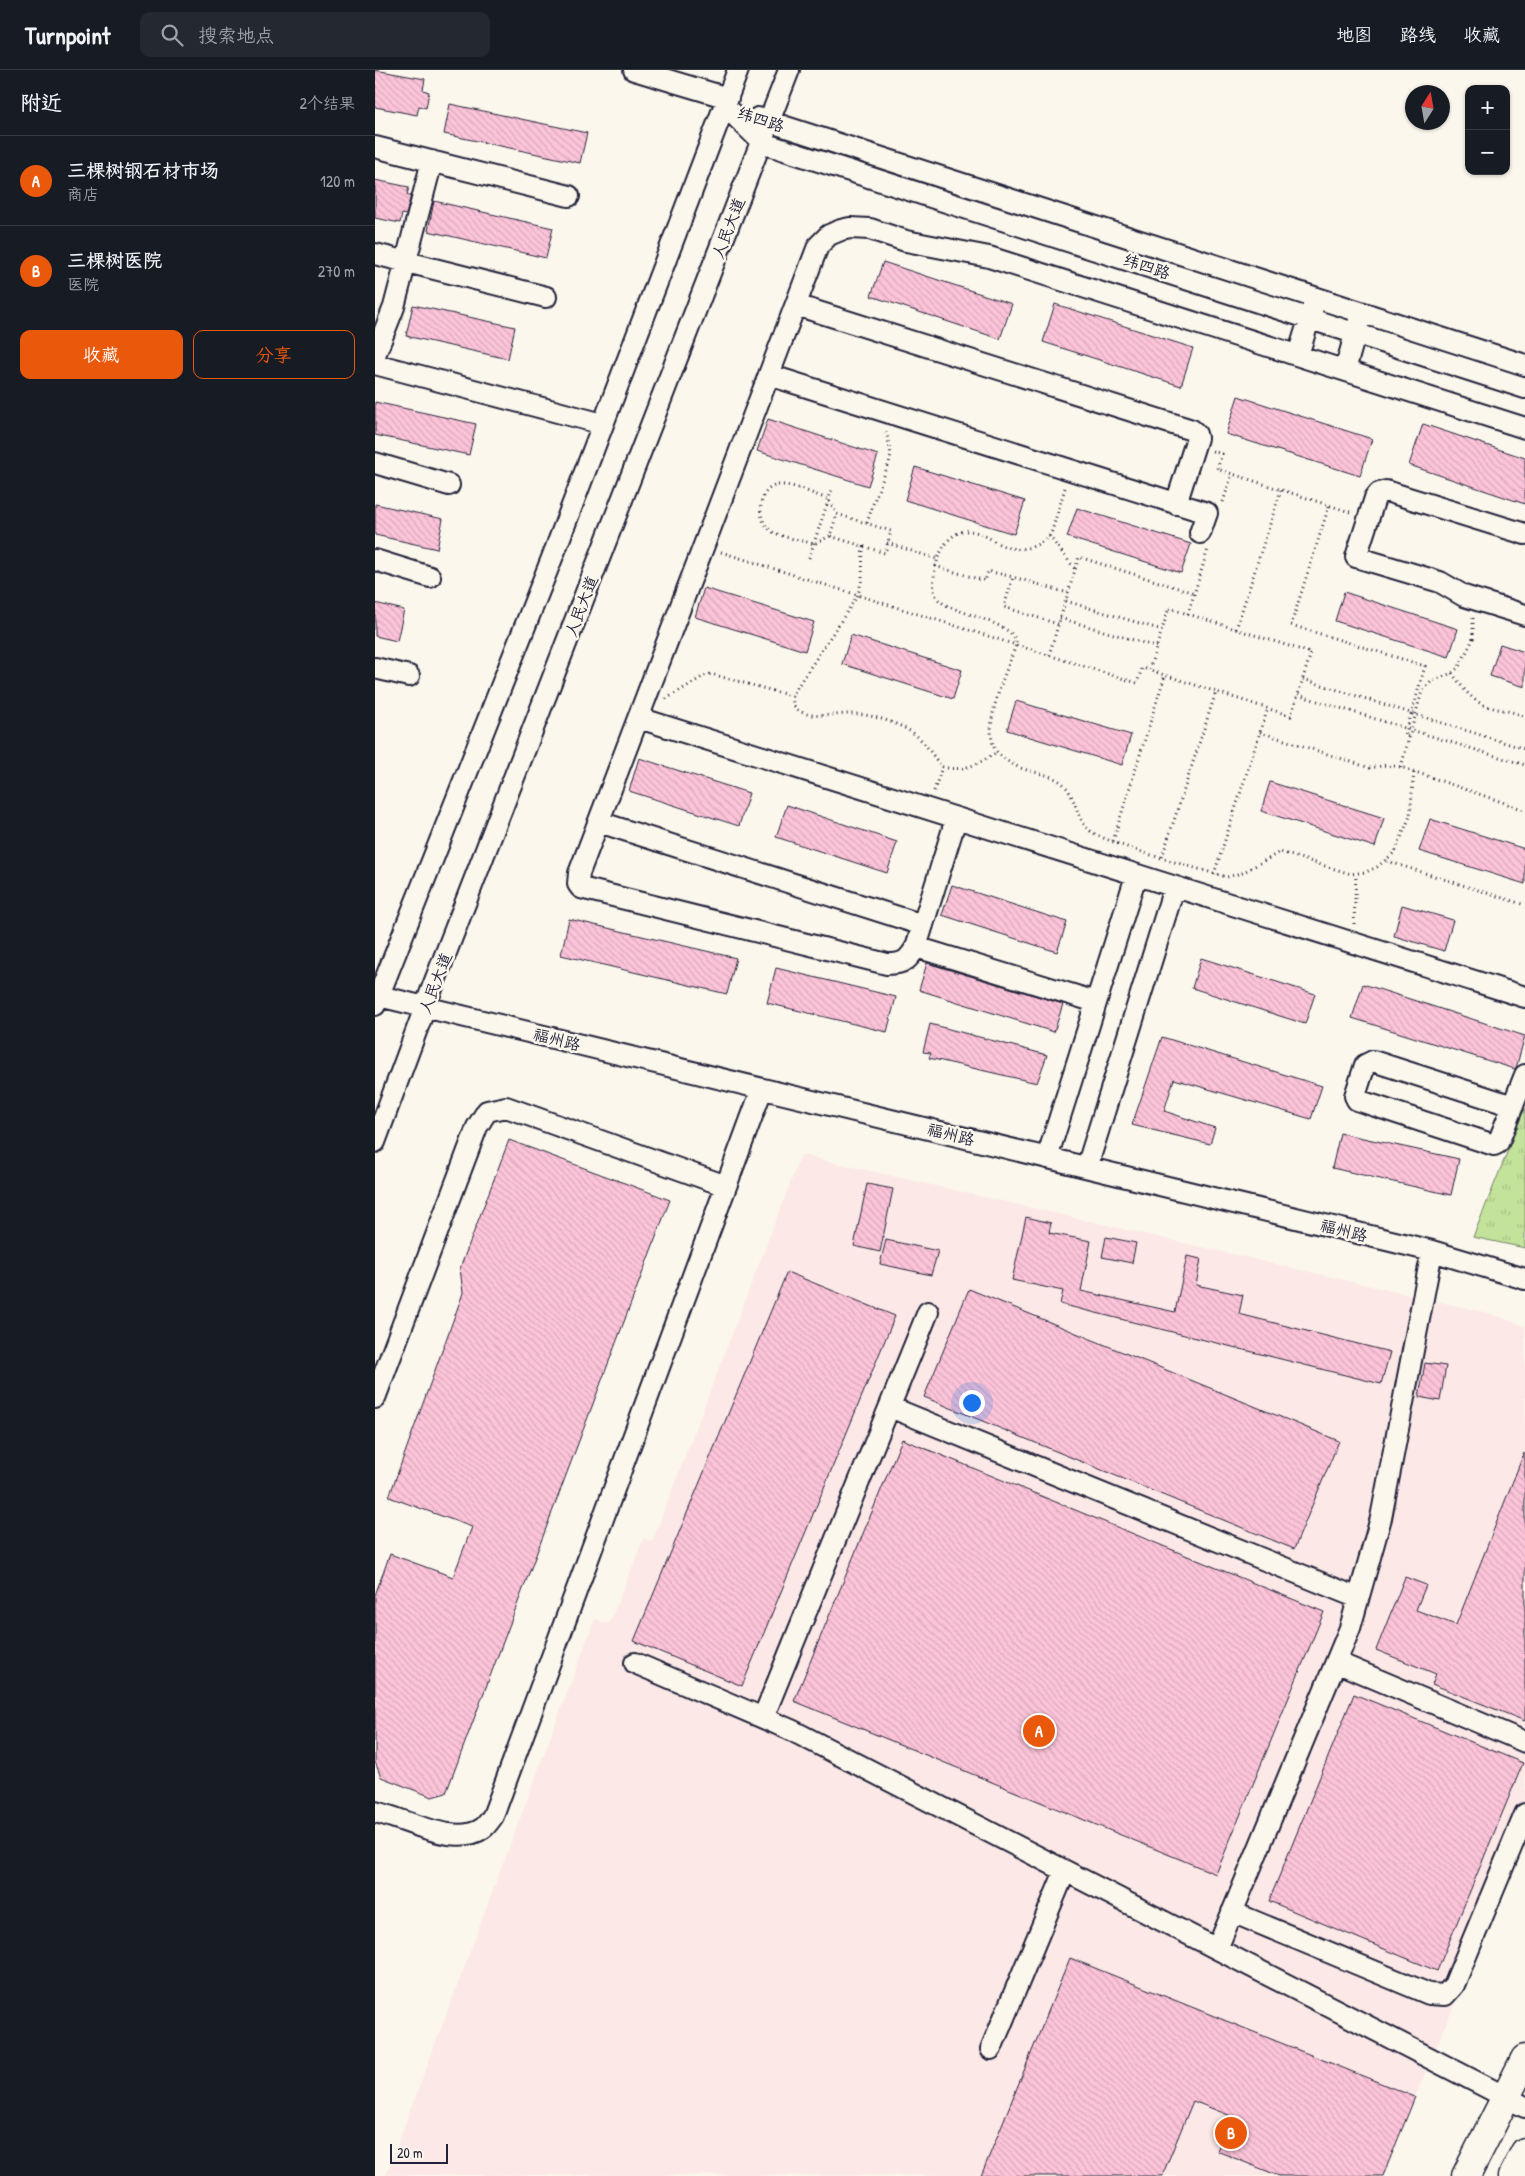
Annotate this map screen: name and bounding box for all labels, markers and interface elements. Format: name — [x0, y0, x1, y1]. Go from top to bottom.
search box — [140, 12, 490, 57]
text: Turnpoint — [25, 19, 110, 51]
icon: search — [158, 21, 186, 49]
text: 搜索地点 — [198, 22, 274, 48]
text: 地图 — [1336, 22, 1372, 47]
text: 路线 — [1400, 22, 1436, 47]
text: 收藏 — [1464, 22, 1500, 47]
north arrow — [1405, 85, 1450, 130]
map controls — [1465, 85, 1510, 175]
button: + — [1465, 85, 1510, 130]
text: 附近 — [20, 88, 62, 117]
text: 2个结果 — [300, 92, 355, 114]
street label: 纬四路 — [735, 101, 787, 137]
button: − — [1465, 130, 1510, 175]
text: 三棵树钢石材市场 — [67, 157, 219, 183]
text: A — [32, 170, 40, 192]
text: 120 m — [320, 170, 355, 192]
text: 商店 — [67, 183, 99, 205]
street label: 人民大道 — [706, 194, 750, 262]
text: 三棵树医院 — [67, 247, 162, 273]
street label: 纬四路 — [1121, 248, 1173, 284]
text: B — [32, 260, 40, 282]
text: 270 m — [318, 260, 355, 282]
text: 医院 — [67, 273, 99, 295]
button: 收藏 — [20, 330, 183, 379]
button: 分享 — [193, 330, 355, 379]
street label: 人民大道 — [559, 572, 603, 640]
street label: 人民大道 — [413, 949, 457, 1017]
street label: 福州路 — [531, 1023, 583, 1055]
street label: 福州路 — [925, 1118, 977, 1150]
street label: 福州路 — [1318, 1214, 1370, 1246]
your location — [959, 1390, 985, 1416]
pin: A — [1023, 1712, 1055, 1750]
pin: B — [1215, 2114, 1247, 2152]
scale bar — [390, 2141, 447, 2164]
text: 20 m — [397, 2143, 423, 2162]

